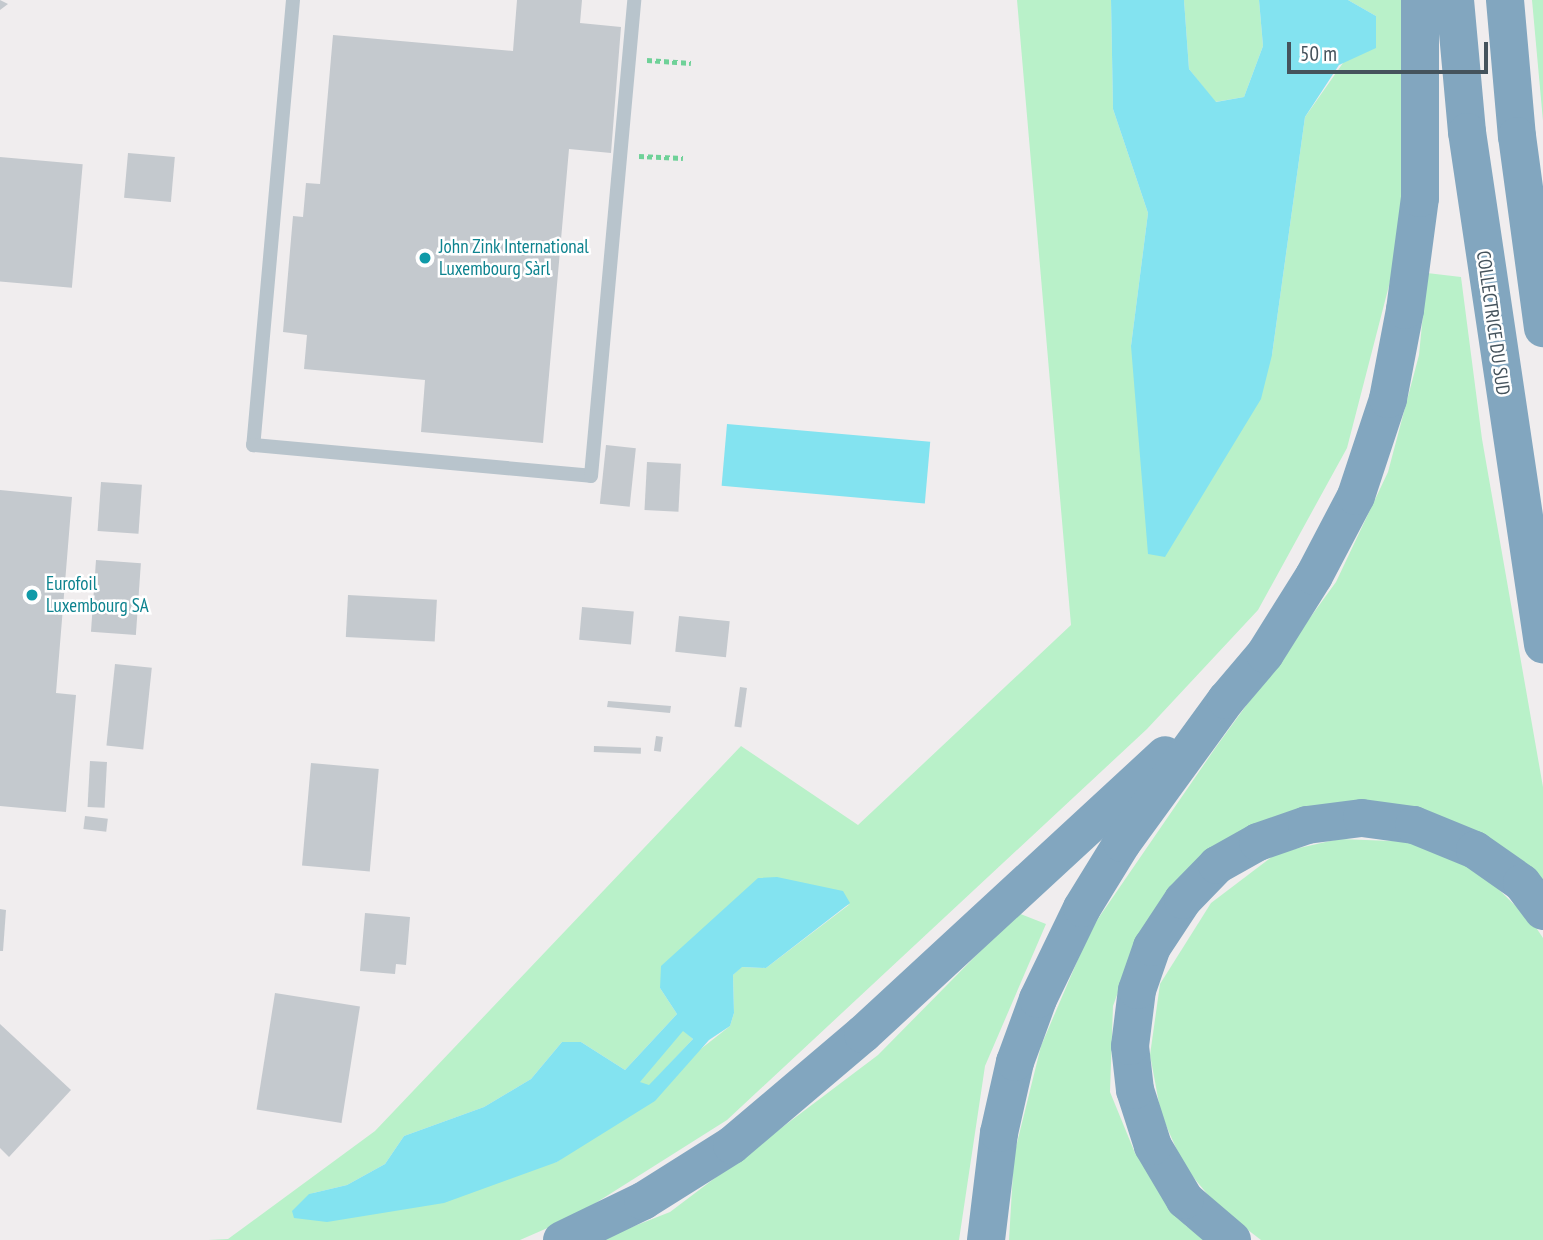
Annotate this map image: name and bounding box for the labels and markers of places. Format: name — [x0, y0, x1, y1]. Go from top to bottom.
place label: John Zink International Luxembourg Sàrl — [439, 236, 589, 280]
marker: John Zink International Luxembourg Sàrl — [417, 250, 433, 266]
place label: Eurofoil Luxembourg SA — [46, 573, 149, 617]
marker: Eurofoil Luxembourg SA — [24, 587, 40, 603]

